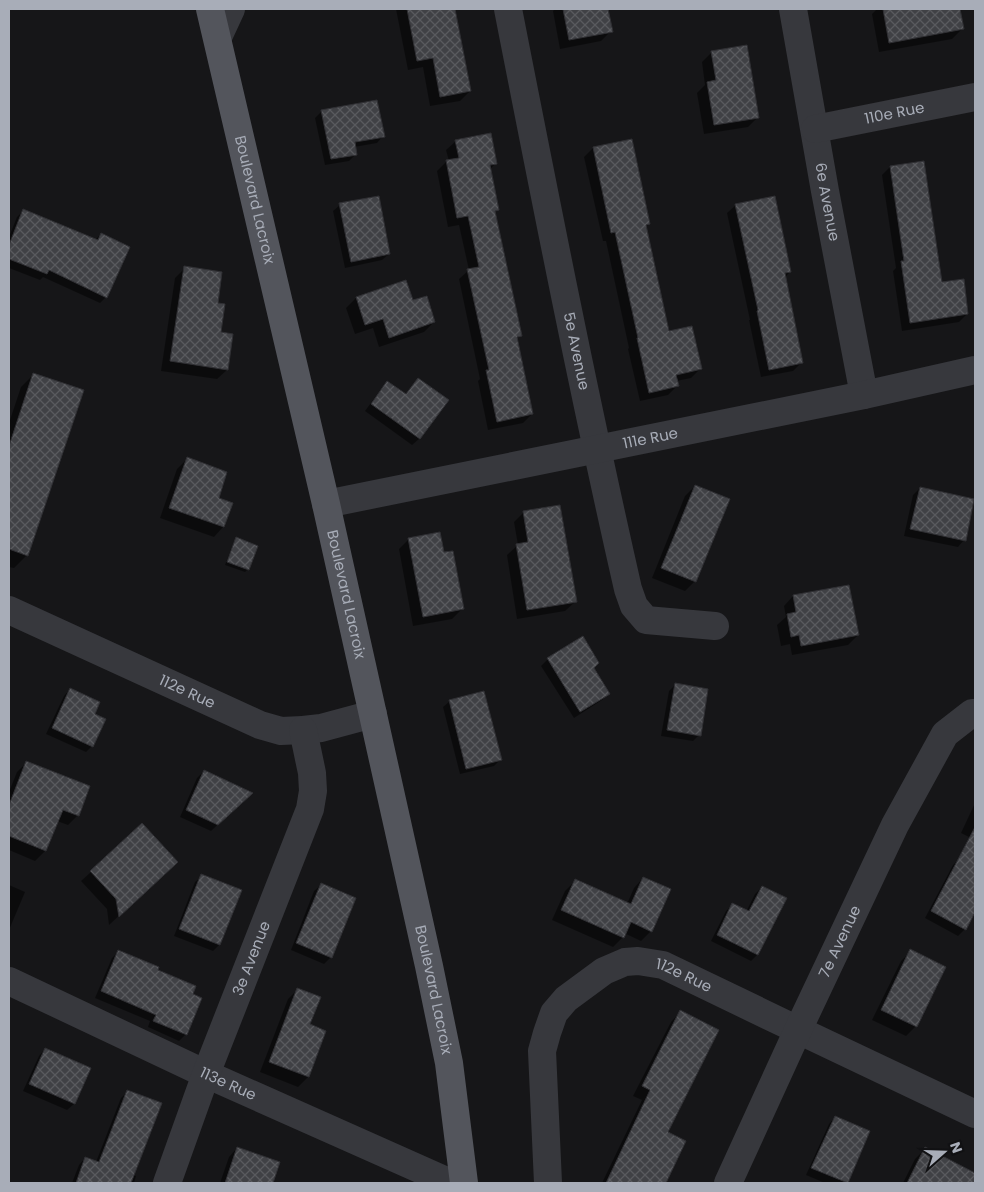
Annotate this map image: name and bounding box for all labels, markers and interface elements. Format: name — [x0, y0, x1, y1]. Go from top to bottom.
street label: 110e Rue — [863, 96, 926, 129]
street label: Boulevard Lacroix — [230, 133, 280, 266]
street label: 6e Avenue — [810, 161, 845, 243]
street label: 5e Avenue — [559, 310, 595, 392]
street label: 111e Rue — [621, 422, 680, 454]
street label: Boulevard Lacroix — [322, 528, 371, 661]
street label: 112e Rue — [156, 669, 219, 713]
street label: 7e Avenue — [813, 902, 866, 981]
street label: 3e Avenue — [227, 918, 275, 999]
street label: Boulevard Lacroix — [410, 923, 458, 1056]
street label: 112e Rue — [655, 953, 715, 997]
street label: 113e Rue — [197, 1062, 260, 1105]
north arrow — [919, 1127, 969, 1177]
text: N — [945, 1139, 967, 1156]

